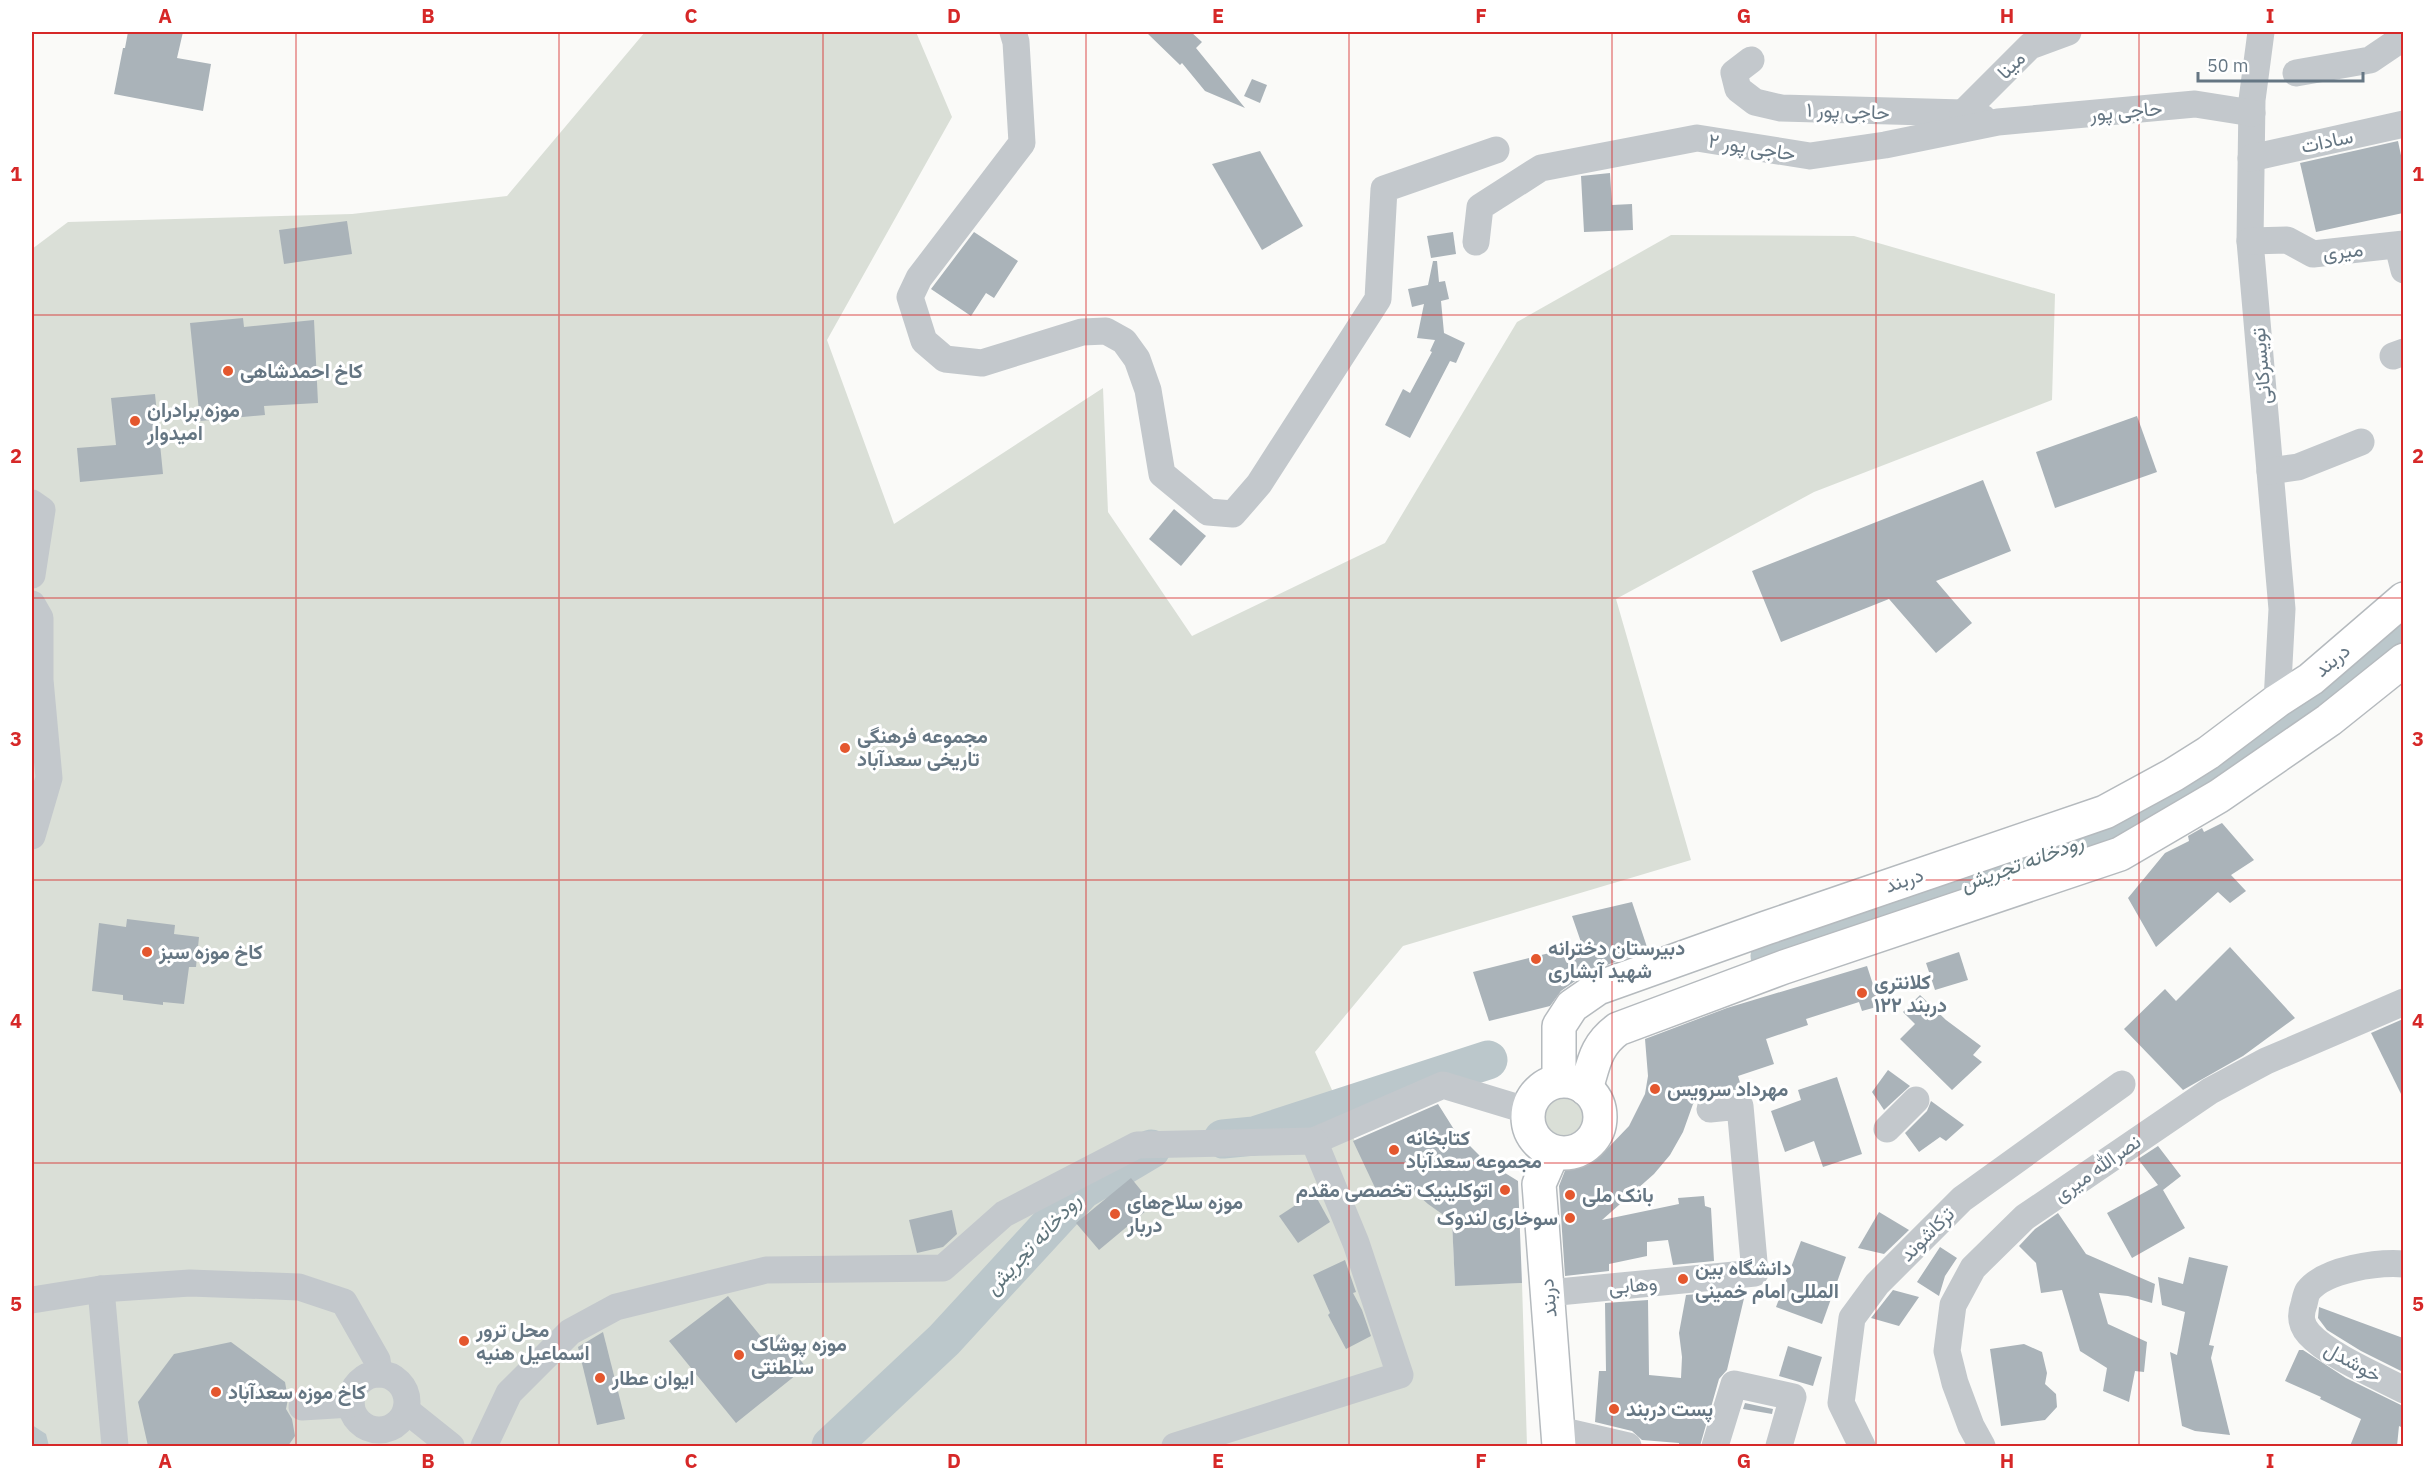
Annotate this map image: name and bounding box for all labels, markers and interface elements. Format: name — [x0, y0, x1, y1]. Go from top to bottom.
text: A — [158, 2, 172, 29]
text: B — [421, 2, 435, 29]
text: C — [684, 2, 698, 29]
text: D — [947, 2, 961, 29]
text: E — [1212, 2, 1224, 29]
text: F — [1475, 2, 1487, 29]
text: G — [1737, 2, 1751, 29]
text: H — [2000, 2, 2014, 29]
text: I — [2266, 2, 2274, 29]
street label: مینا — [1991, 45, 2031, 85]
scale bar — [2198, 45, 2363, 83]
text: 50 m — [2207, 54, 2249, 77]
street label: حاجی پور — [2088, 94, 2163, 128]
street label: حاجی پور ۱ — [1806, 96, 1890, 126]
street label: سادات — [2298, 122, 2355, 159]
street label: حاجی پور ۲ — [1706, 126, 1798, 168]
text: 1 — [10, 160, 22, 187]
text: 1 — [2412, 160, 2424, 187]
street label: میری — [2321, 235, 2364, 266]
street label: تویسرکانی — [2244, 327, 2277, 405]
place label: کاخ احمدشاهی — [240, 357, 363, 385]
marker: کاخ احمدشاهی — [221, 364, 235, 378]
place label: موزه برادران امیدوار — [146, 396, 240, 446]
marker: موزه برادران امیدوار — [128, 414, 142, 428]
text: 2 — [10, 442, 22, 469]
text: 2 — [2412, 442, 2424, 469]
street label: دربند — [2308, 637, 2355, 683]
place label: مجموعه فرهنگی تاریخی سعدآباد — [857, 722, 988, 772]
text: 3 — [10, 725, 22, 752]
text: 3 — [2412, 725, 2424, 752]
marker: مجموعه فرهنگی تاریخی سعدآباد — [838, 741, 852, 755]
water label: رودخانه تجریش — [1956, 827, 2087, 897]
street label: دربند — [1881, 860, 1927, 899]
place label: دبیرستان دخترانه شهید آبشاری — [1548, 934, 1685, 984]
place label: کاخ موزه سبز — [158, 938, 263, 966]
marker: کاخ موزه سبز — [140, 945, 154, 959]
marker: دبیرستان دخترانه شهید آبشاری — [1529, 952, 1543, 966]
place label: کلانتری ۱۲۲ دربند — [1874, 968, 1947, 1018]
marker: کلانتری ۱۲۲ دربند — [1855, 986, 1869, 1000]
text: 4 — [10, 1007, 22, 1034]
text: 4 — [2412, 1007, 2424, 1034]
place label: مهرداد سرویس — [1667, 1075, 1788, 1102]
marker: مهرداد سرویس — [1648, 1082, 1662, 1096]
place label: کتابخانه مجموعه سعدآباد — [1406, 1124, 1542, 1174]
street label: نصرالله میری — [2048, 1128, 2146, 1208]
marker: کتابخانه مجموعه سعدآباد — [1387, 1143, 1401, 1157]
place label: اتوکلینیک تخصصی مقدم — [1296, 1176, 1493, 1203]
place label: بانک ملی — [1582, 1181, 1654, 1208]
marker: اتوکلینیک تخصصی مقدم — [1498, 1183, 1512, 1197]
water label: رودخانه تجریش — [978, 1187, 1087, 1300]
place label: موزه سلاح‌های دربار — [1126, 1188, 1243, 1238]
marker: بانک ملی — [1563, 1188, 1577, 1202]
street label: ترکاشوند — [1893, 1200, 1960, 1267]
place label: سوخاری لندوک — [1437, 1204, 1558, 1231]
marker: موزه سلاح‌های دربار — [1108, 1207, 1122, 1221]
marker: سوخاری لندوک — [1563, 1211, 1577, 1225]
place label: دانشگاه بین المللی امام خمینی — [1695, 1254, 1839, 1304]
street label: وهابی — [1607, 1269, 1658, 1300]
marker: دانشگاه بین المللی امام خمینی — [1676, 1272, 1690, 1286]
street label: دربند — [1532, 1277, 1563, 1319]
text: 5 — [10, 1290, 22, 1317]
text: 5 — [2412, 1290, 2424, 1317]
place label: محل ترور اسماعیل هنیه — [475, 1316, 590, 1366]
place label: موزه پوشاک سلطنتی — [751, 1330, 847, 1380]
marker: محل ترور اسماعیل هنیه — [457, 1334, 471, 1348]
street label: خوشدل — [2320, 1335, 2387, 1388]
marker: موزه پوشاک سلطنتی — [732, 1348, 746, 1362]
place label: ایوان عطار — [611, 1364, 694, 1391]
marker: ایوان عطار — [593, 1371, 607, 1385]
place label: کاخ موزه سعدآباد — [228, 1378, 366, 1406]
marker: کاخ موزه سعدآباد — [209, 1385, 223, 1399]
place label: پست دربند — [1626, 1395, 1713, 1423]
marker: پست دربند — [1607, 1402, 1621, 1416]
text: A — [158, 1447, 172, 1474]
text: B — [421, 1447, 435, 1474]
text: C — [684, 1447, 698, 1474]
text: D — [947, 1447, 961, 1474]
text: E — [1212, 1447, 1224, 1474]
text: F — [1475, 1447, 1487, 1474]
text: G — [1737, 1447, 1751, 1474]
text: H — [2000, 1447, 2014, 1474]
text: I — [2266, 1447, 2274, 1474]

